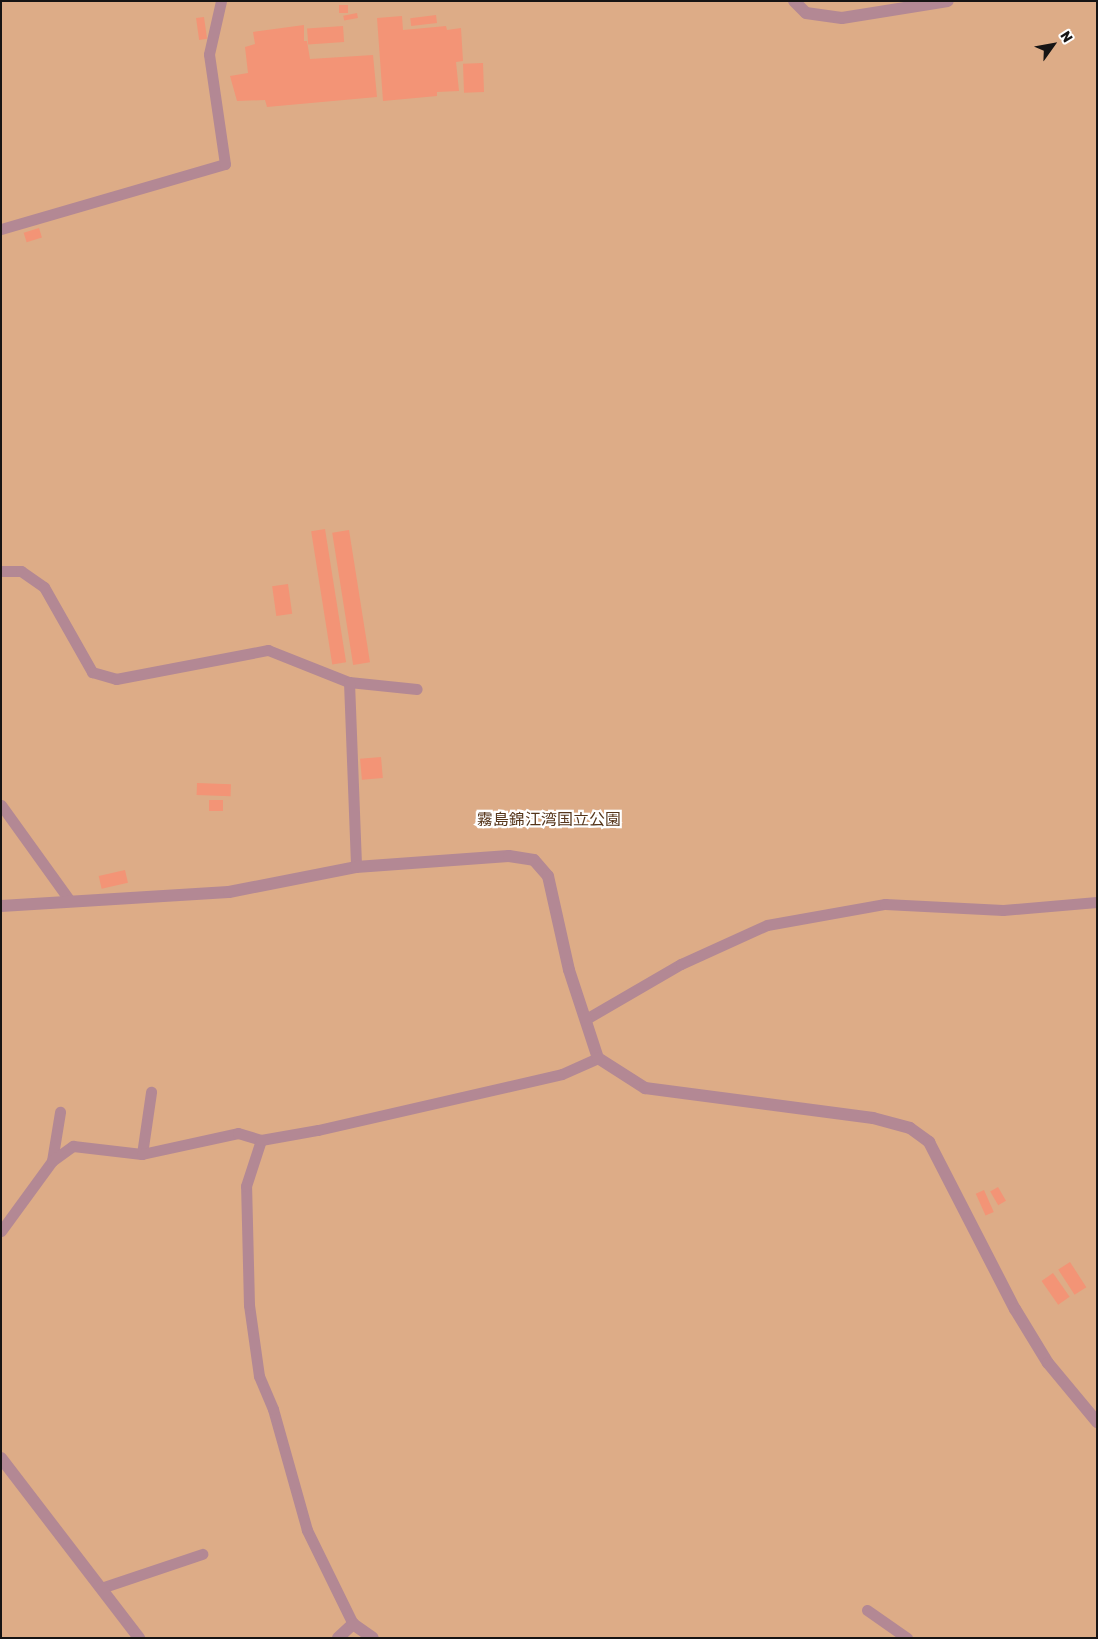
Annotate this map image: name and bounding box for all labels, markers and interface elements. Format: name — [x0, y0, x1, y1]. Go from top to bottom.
north arrow — [1028, 20, 1078, 70]
text: N — [1056, 28, 1076, 46]
park label: 霧島錦江湾国立公園 — [477, 810, 621, 830]

